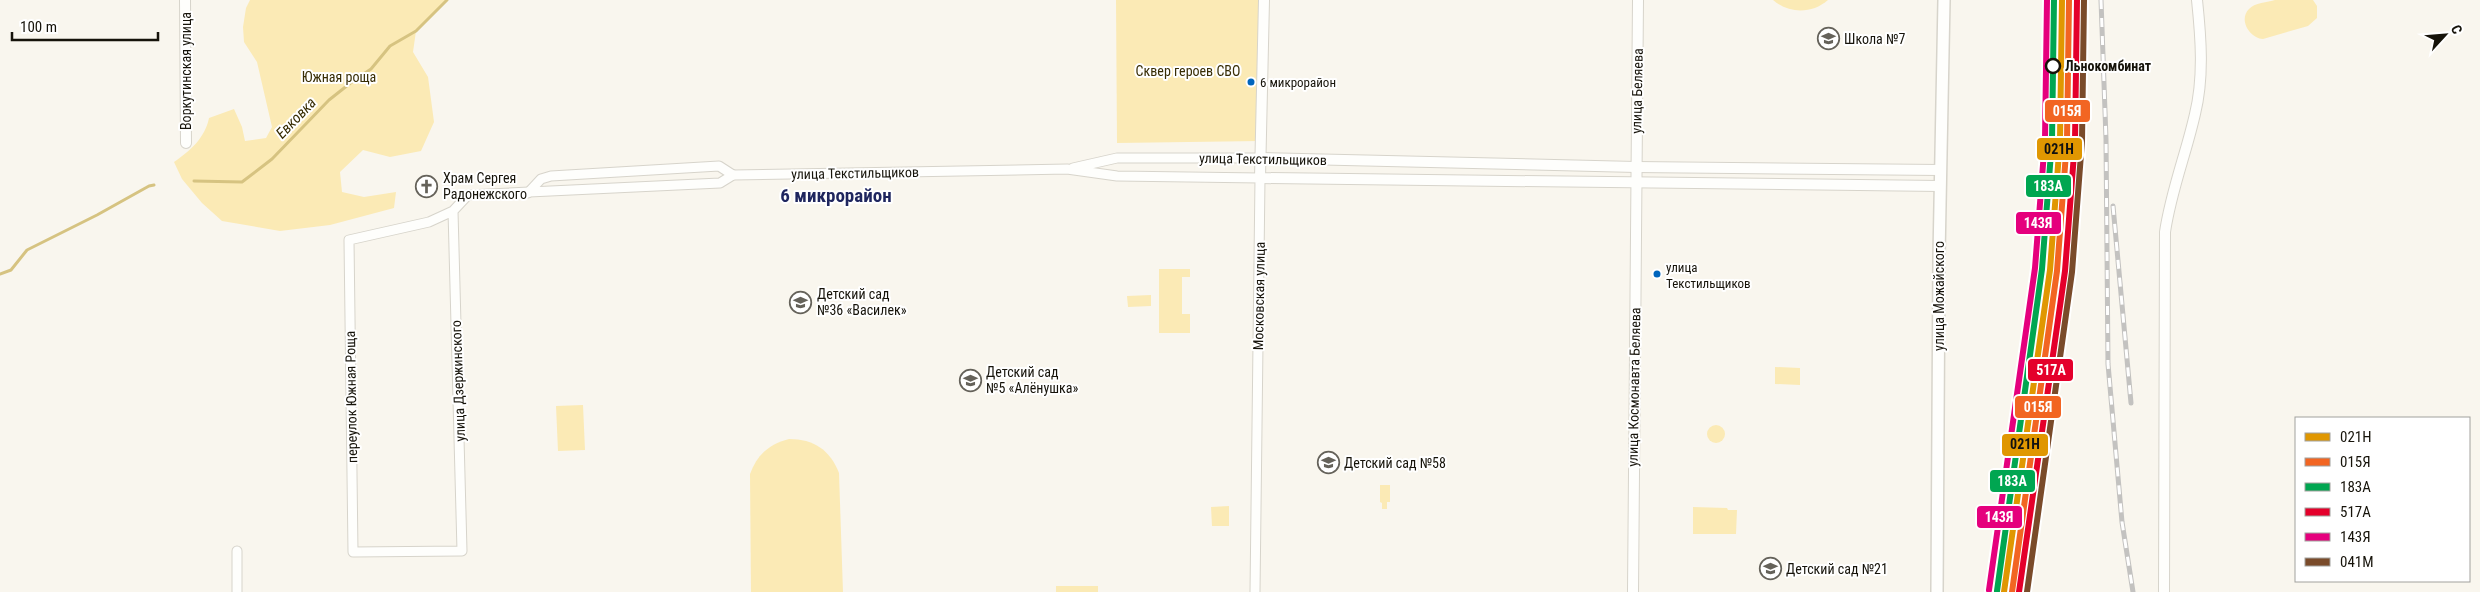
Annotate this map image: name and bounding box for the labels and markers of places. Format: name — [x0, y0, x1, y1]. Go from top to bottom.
school or university icon: Школа №7 — [1816, 27, 1840, 51]
place label: Школа №7 — [1844, 31, 1905, 47]
marker: Льнокомбинат — [2045, 58, 2061, 74]
place label: Льнокомбинат — [2065, 58, 2152, 74]
place label: 6 микрорайон — [1260, 75, 1336, 90]
marker: 6 микрорайон — [1246, 77, 1256, 87]
place label: Храм Сергея Радонежского — [443, 170, 527, 202]
church icon: Храм Сергея Радонежского — [415, 174, 439, 198]
place label: улица Текстильщиков — [1666, 260, 1751, 291]
marker: улица Текстильщиков — [1652, 269, 1662, 279]
place label: Детский сад №36 «Василек» — [817, 286, 907, 318]
school or university icon: Детский сад №36 «Василек» — [789, 290, 813, 314]
place label: Детский сад №5 «Алёнушка» — [986, 364, 1079, 396]
school or university icon: Детский сад №5 «Алёнушка» — [958, 368, 982, 392]
school or university icon: Детский сад №58 — [1316, 451, 1340, 475]
place label: Детский сад №58 — [1344, 455, 1446, 471]
school or university icon: Детский сад №21 — [1758, 557, 1782, 581]
place label: Детский сад №21 — [1786, 561, 1888, 577]

